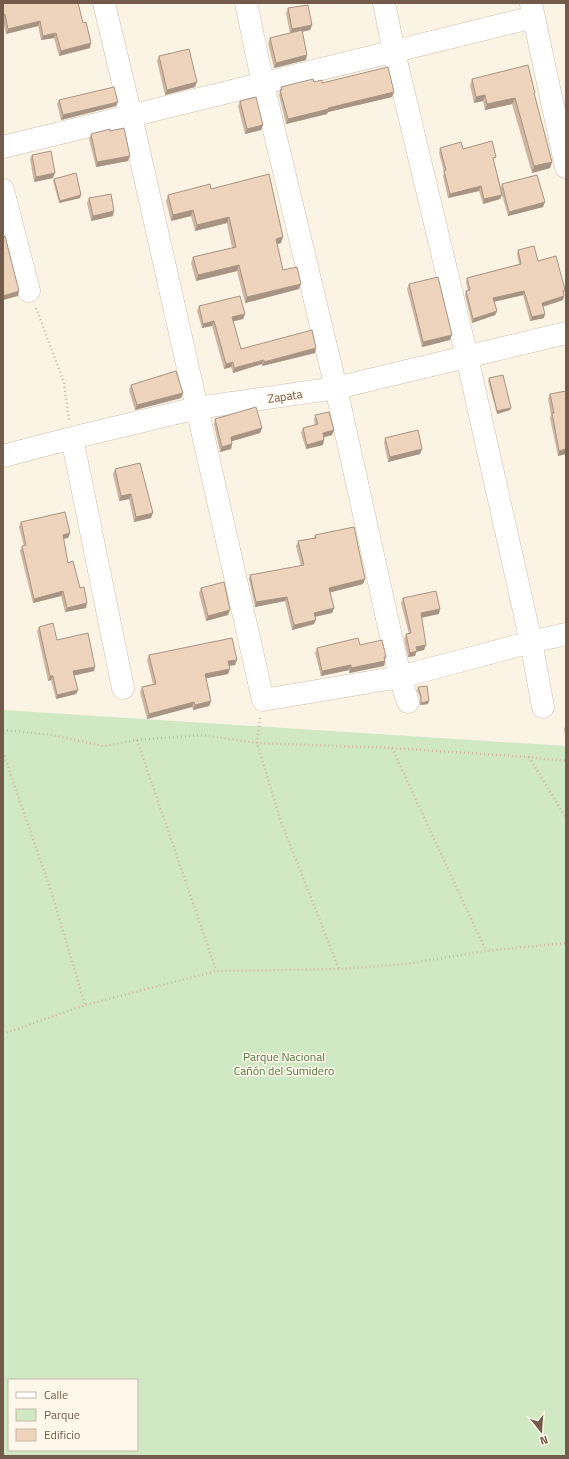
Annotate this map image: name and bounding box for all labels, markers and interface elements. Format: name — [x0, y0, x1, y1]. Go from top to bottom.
street label: Zapata — [266, 384, 304, 408]
park label: Parque Nacional Cañón del Sumidero — [234, 1047, 334, 1080]
legend — [8, 1379, 138, 1451]
text: Calle — [44, 1385, 68, 1404]
text: Parque — [44, 1405, 80, 1424]
north arrow — [521, 1411, 561, 1451]
text: Edificio — [44, 1425, 80, 1444]
text: N — [538, 1432, 550, 1449]

